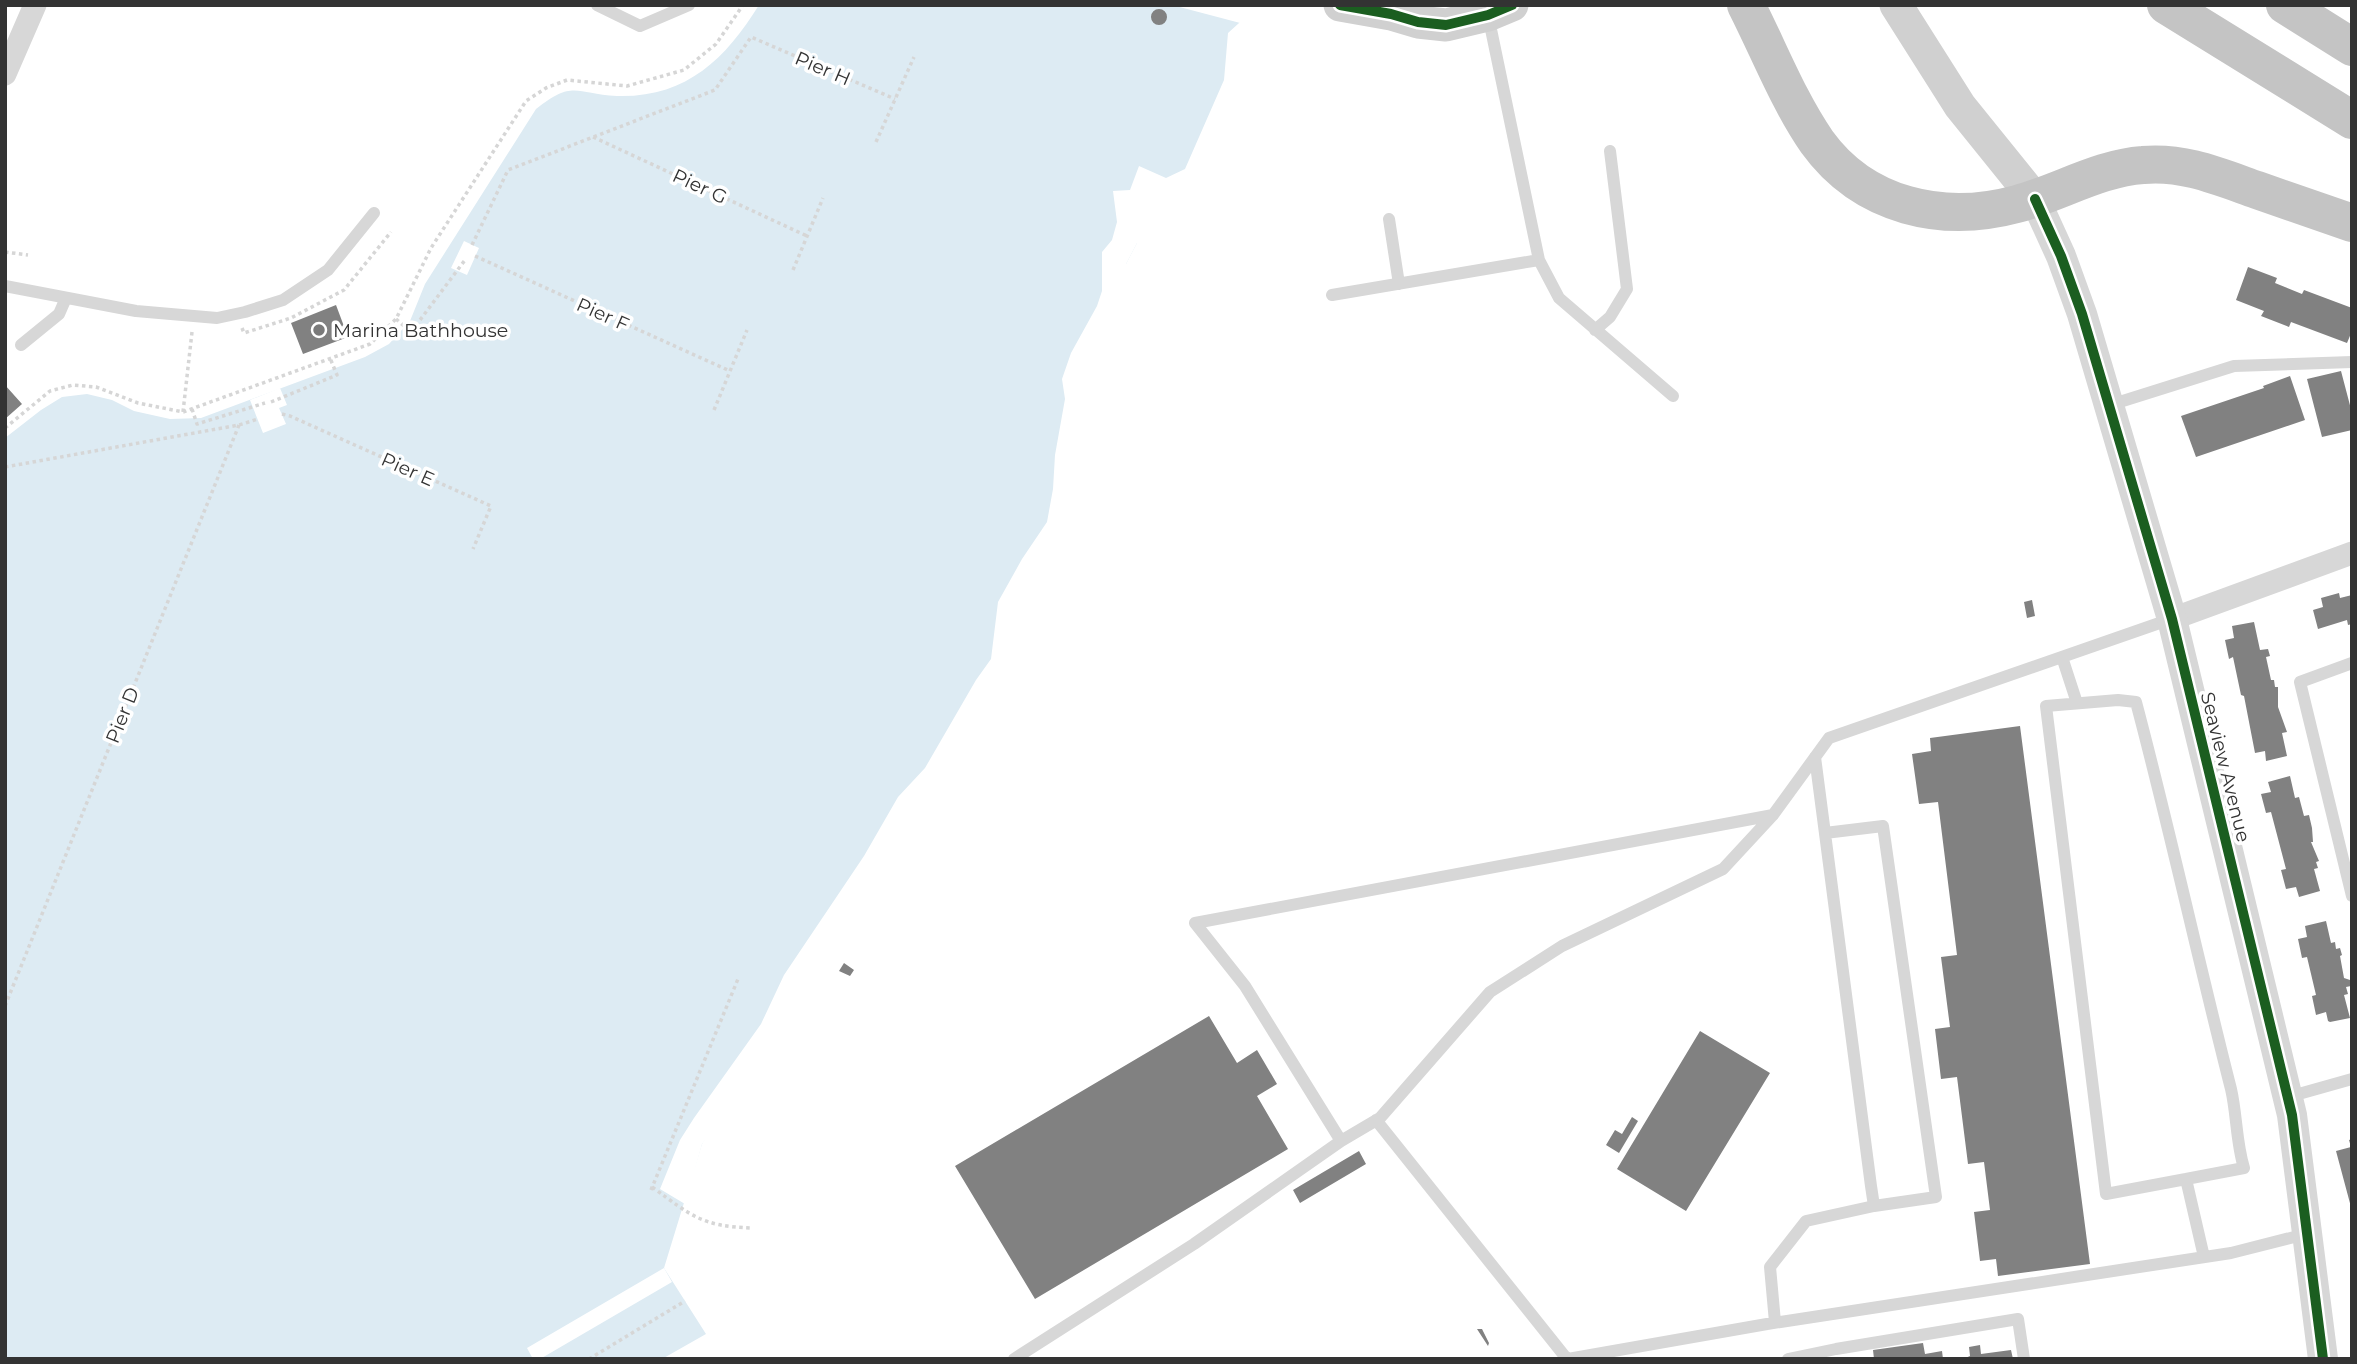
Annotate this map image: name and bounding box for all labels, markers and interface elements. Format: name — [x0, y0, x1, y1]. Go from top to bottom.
street label: Pier H — [791, 46, 854, 90]
street label: Pier G — [669, 164, 731, 209]
street label: Pier F — [573, 293, 633, 336]
place label: Marina Bathhouse — [333, 319, 508, 342]
marker: Marina Bathhouse — [311, 322, 327, 338]
street label: Pier E — [378, 448, 438, 491]
street label: Pier D — [101, 684, 144, 747]
street label: Seaview Avenue — [2196, 690, 2255, 845]

